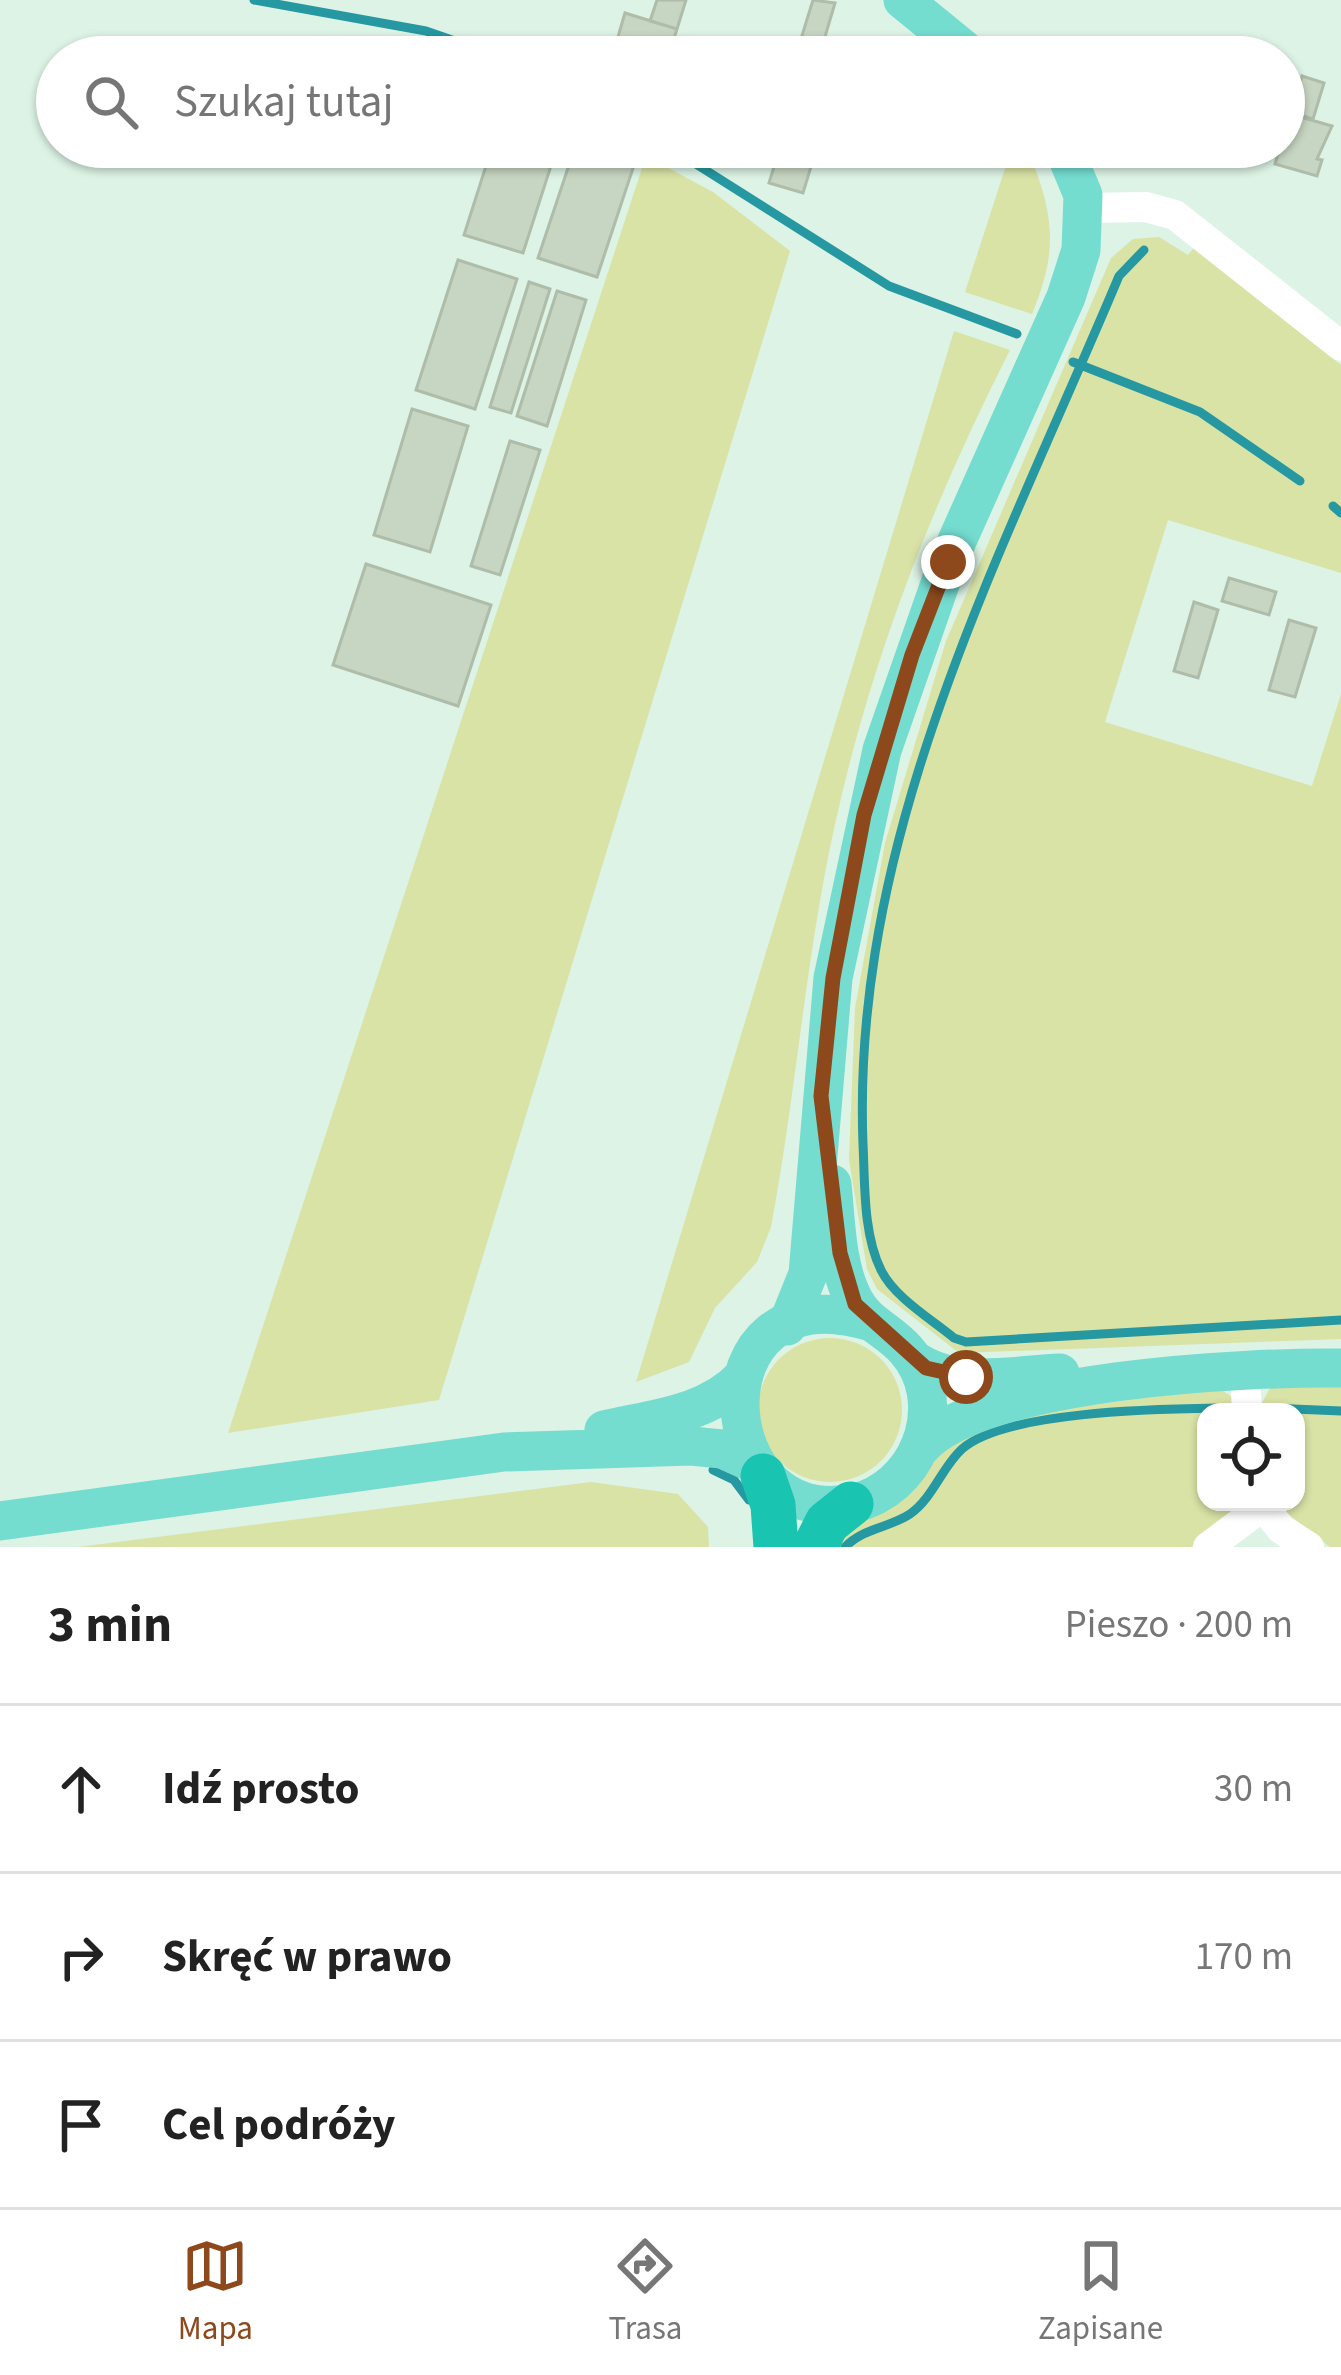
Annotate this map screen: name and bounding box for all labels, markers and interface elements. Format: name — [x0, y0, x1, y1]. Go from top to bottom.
search box — [36, 36, 1305, 168]
icon: search — [78, 69, 144, 135]
text: Szukaj tutaj — [174, 70, 394, 134]
route end — [921, 535, 975, 589]
route start — [939, 1350, 993, 1404]
map controls — [1197, 1403, 1305, 1511]
button: locate — [1197, 1403, 1305, 1511]
text: 3 min — [48, 1589, 172, 1661]
text: Pieszo · 200 m — [1065, 1597, 1293, 1653]
icon: ahead — [48, 1756, 114, 1822]
text: Idź prosto — [162, 1757, 359, 1821]
text: 30 m — [1214, 1761, 1293, 1817]
icon: right — [48, 1924, 114, 1990]
text: Skręć w prawo — [162, 1925, 452, 1989]
text: 170 m — [1195, 1929, 1293, 1985]
icon: arrive — [48, 2092, 114, 2158]
text: Cel podróży — [162, 2093, 396, 2157]
tab: Mapa — [178, 2233, 253, 2352]
tab: Trasa — [608, 2233, 682, 2352]
tab: Zapisane — [1038, 2233, 1163, 2352]

